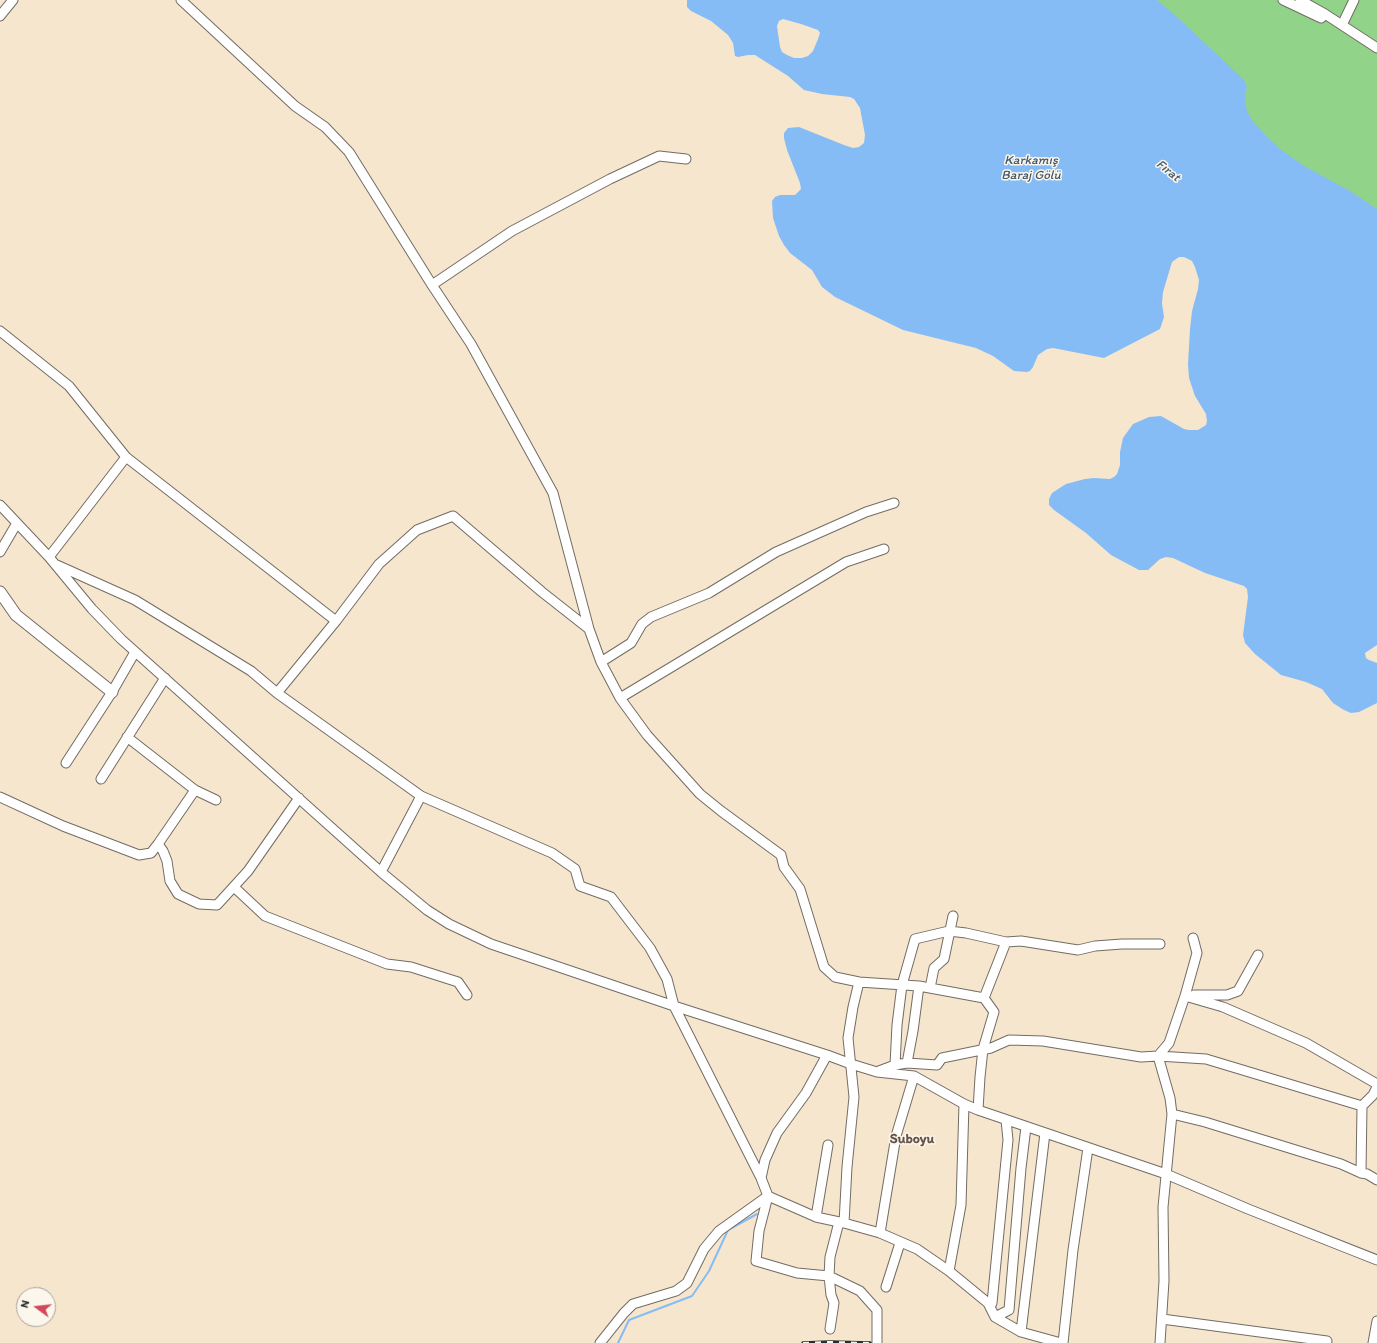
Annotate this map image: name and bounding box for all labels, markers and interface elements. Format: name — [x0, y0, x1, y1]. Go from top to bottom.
water label: Karkamış Baraj Gölü — [1001, 153, 1061, 184]
water label: Fırat — [1153, 157, 1183, 185]
district label: Suboyu — [890, 1131, 934, 1147]
north arrow — [16, 1287, 56, 1327]
text: N — [18, 1299, 32, 1309]

